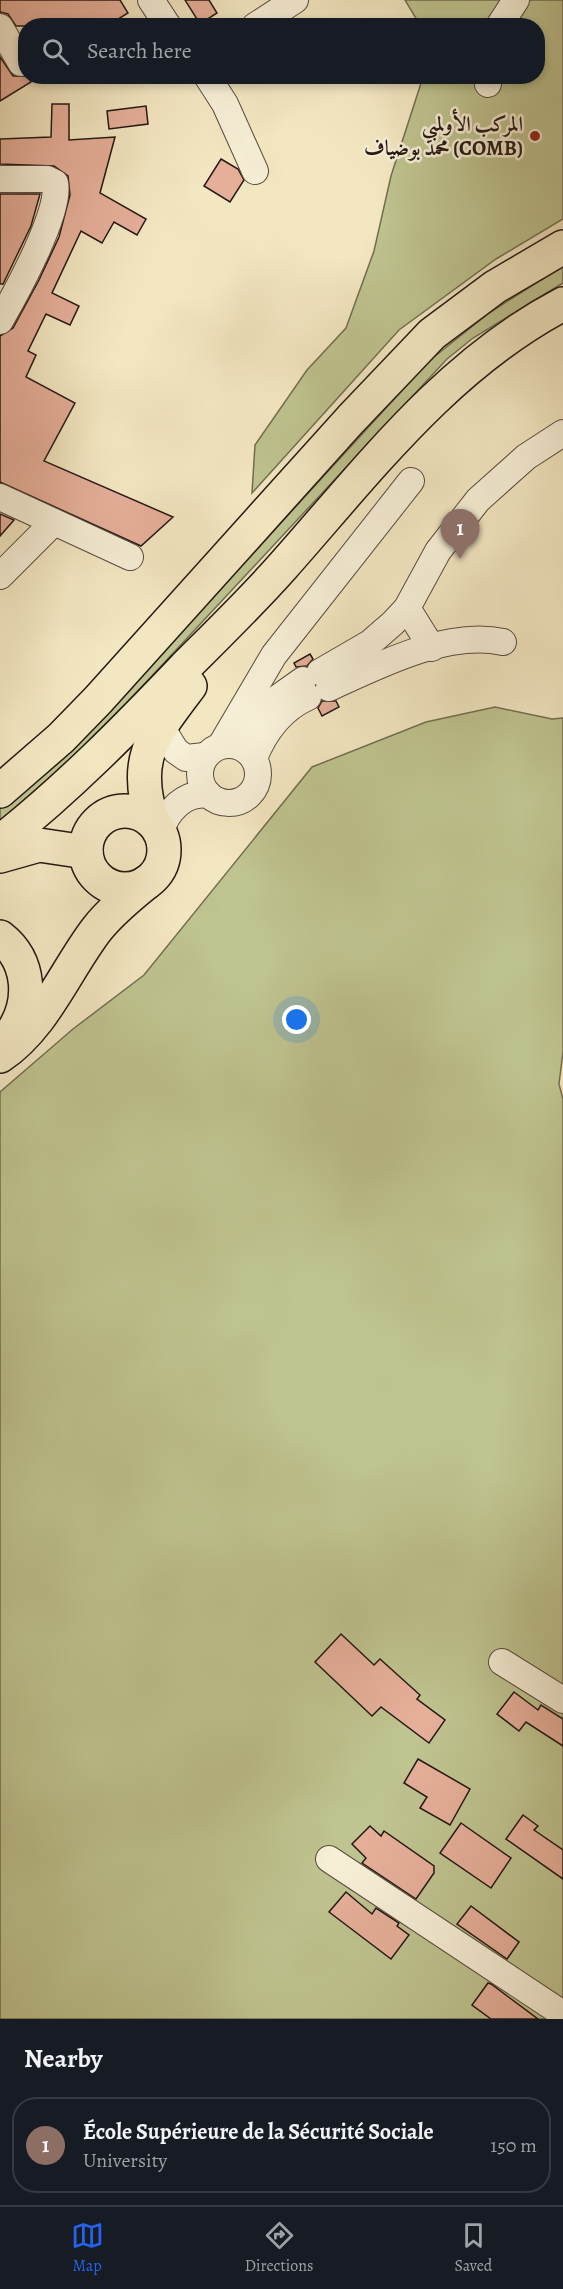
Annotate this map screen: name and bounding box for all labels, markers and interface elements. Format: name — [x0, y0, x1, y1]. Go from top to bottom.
search box — [18, 18, 545, 84]
icon: search — [39, 35, 72, 68]
text: Search here — [87, 36, 192, 66]
place label: المركب الأولمبي محمد بوضياف (COMB) — [364, 108, 523, 162]
marker: المركب الأولمبي محمد بوضياف (COMB) — [528, 129, 542, 143]
pin: 1 — [440, 510, 480, 559]
your location — [282, 1005, 311, 1034]
text: Nearby — [24, 2041, 103, 2076]
text: École Supérieure de la Sécurité Sociale — [83, 2117, 434, 2147]
text: 1 — [42, 2132, 49, 2159]
text: 150 m — [490, 2132, 537, 2159]
text: University — [83, 2147, 167, 2174]
tab: Map — [71, 2219, 104, 2277]
tab: Directions — [245, 2219, 313, 2277]
tab: Saved — [454, 2219, 492, 2277]

